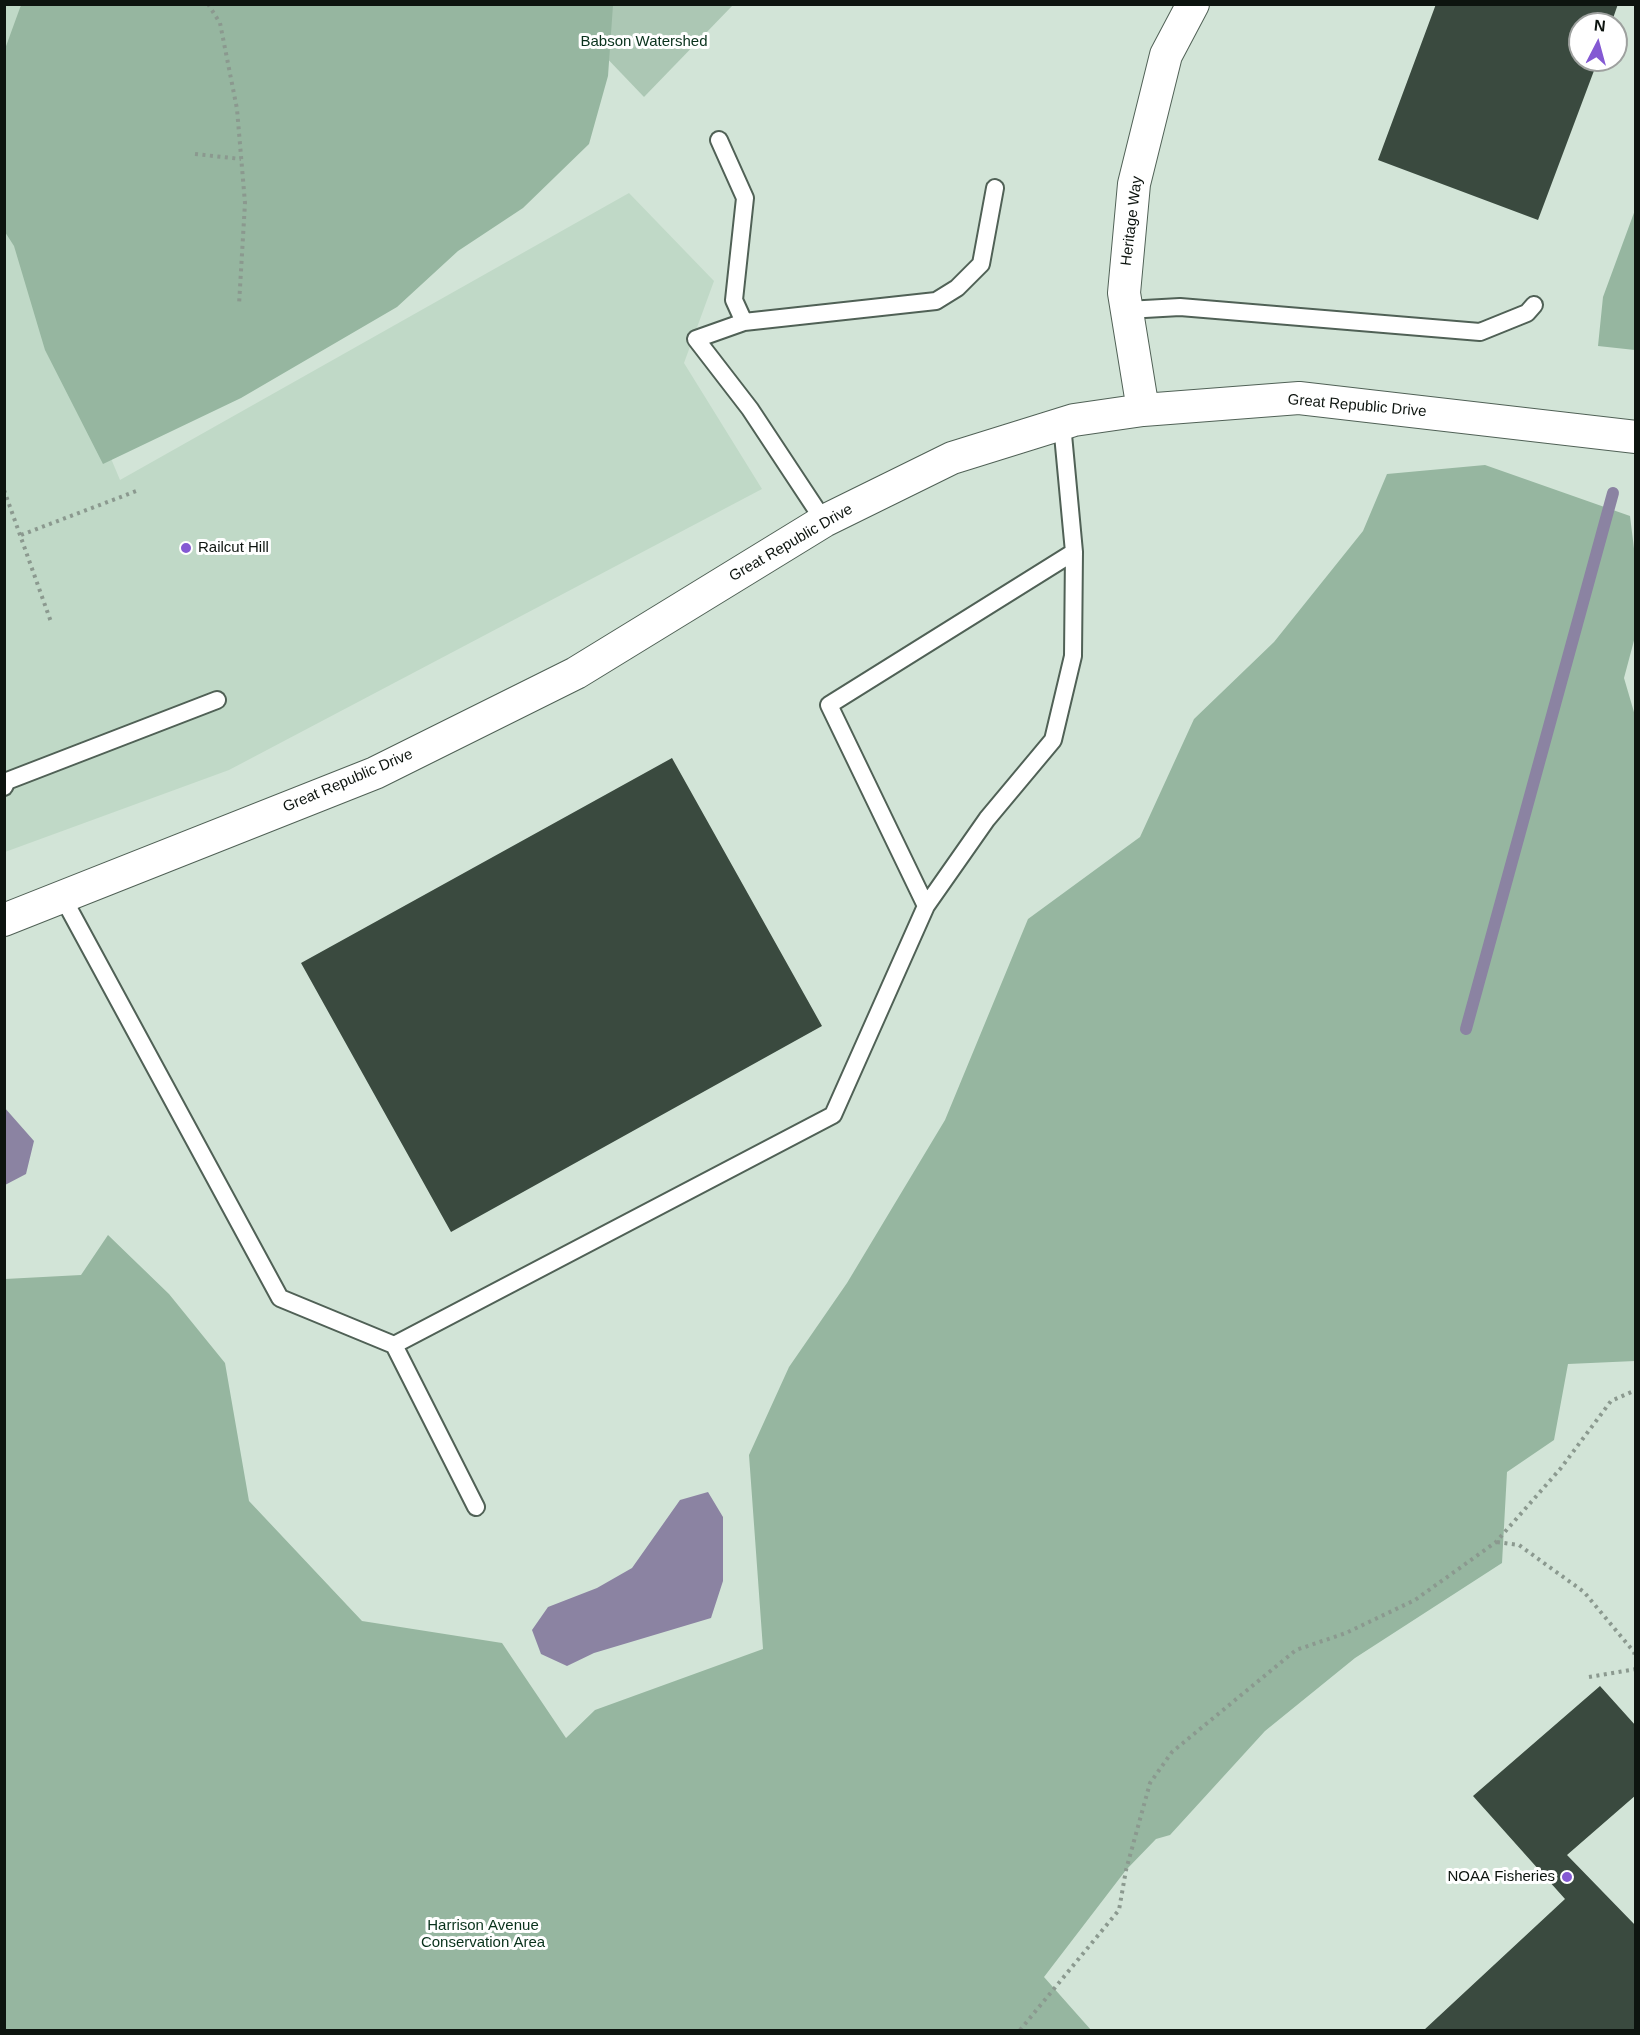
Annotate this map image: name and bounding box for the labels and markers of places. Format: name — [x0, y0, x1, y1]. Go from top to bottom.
place label: Railcut Hill — [198, 539, 269, 557]
marker: Railcut Hill — [179, 541, 193, 555]
place label: NOAA Fisheries — [1447, 1868, 1555, 1886]
marker: NOAA Fisheries — [1560, 1870, 1574, 1884]

